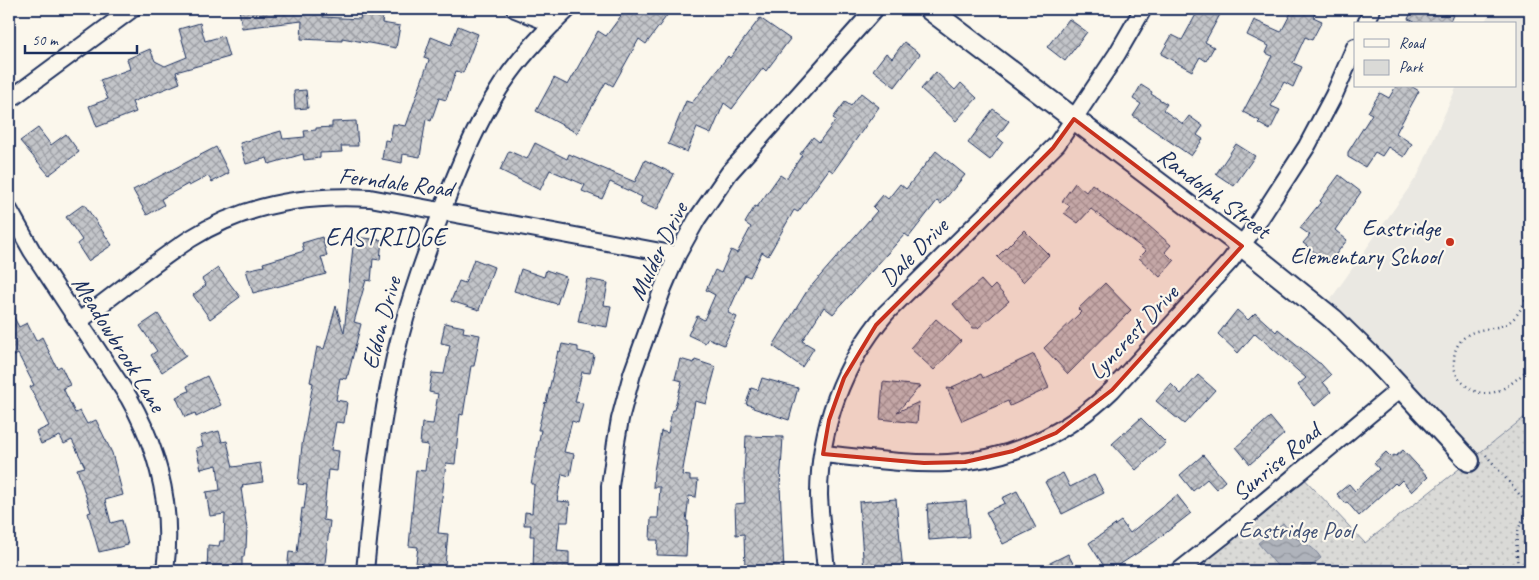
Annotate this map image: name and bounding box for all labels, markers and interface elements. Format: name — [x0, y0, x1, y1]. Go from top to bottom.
scale bar — [25, 22, 138, 54]
legend — [1354, 22, 1516, 88]
text: 50 m — [32, 31, 59, 50]
text: Road — [1399, 34, 1426, 53]
text: Park — [1399, 58, 1424, 77]
street label: Randolph Street — [1152, 141, 1278, 246]
street label: Ferndale Road — [337, 160, 458, 204]
street label: Mulder Drive — [622, 195, 695, 305]
street label: Dale Drive — [873, 210, 956, 293]
place label: Eastridge Elementary School — [1290, 213, 1444, 271]
district label: EASTRIDGE — [325, 221, 448, 253]
marker: Eastridge Elementary School — [1444, 236, 1456, 248]
street label: Meadowbrook Lane — [65, 271, 174, 419]
street label: Eldon Drive — [354, 271, 408, 372]
street label: Lyncrest Drive — [1081, 277, 1186, 386]
street label: Sunrise Road — [1226, 414, 1329, 508]
park label: Eastridge Pool — [1238, 515, 1358, 545]

